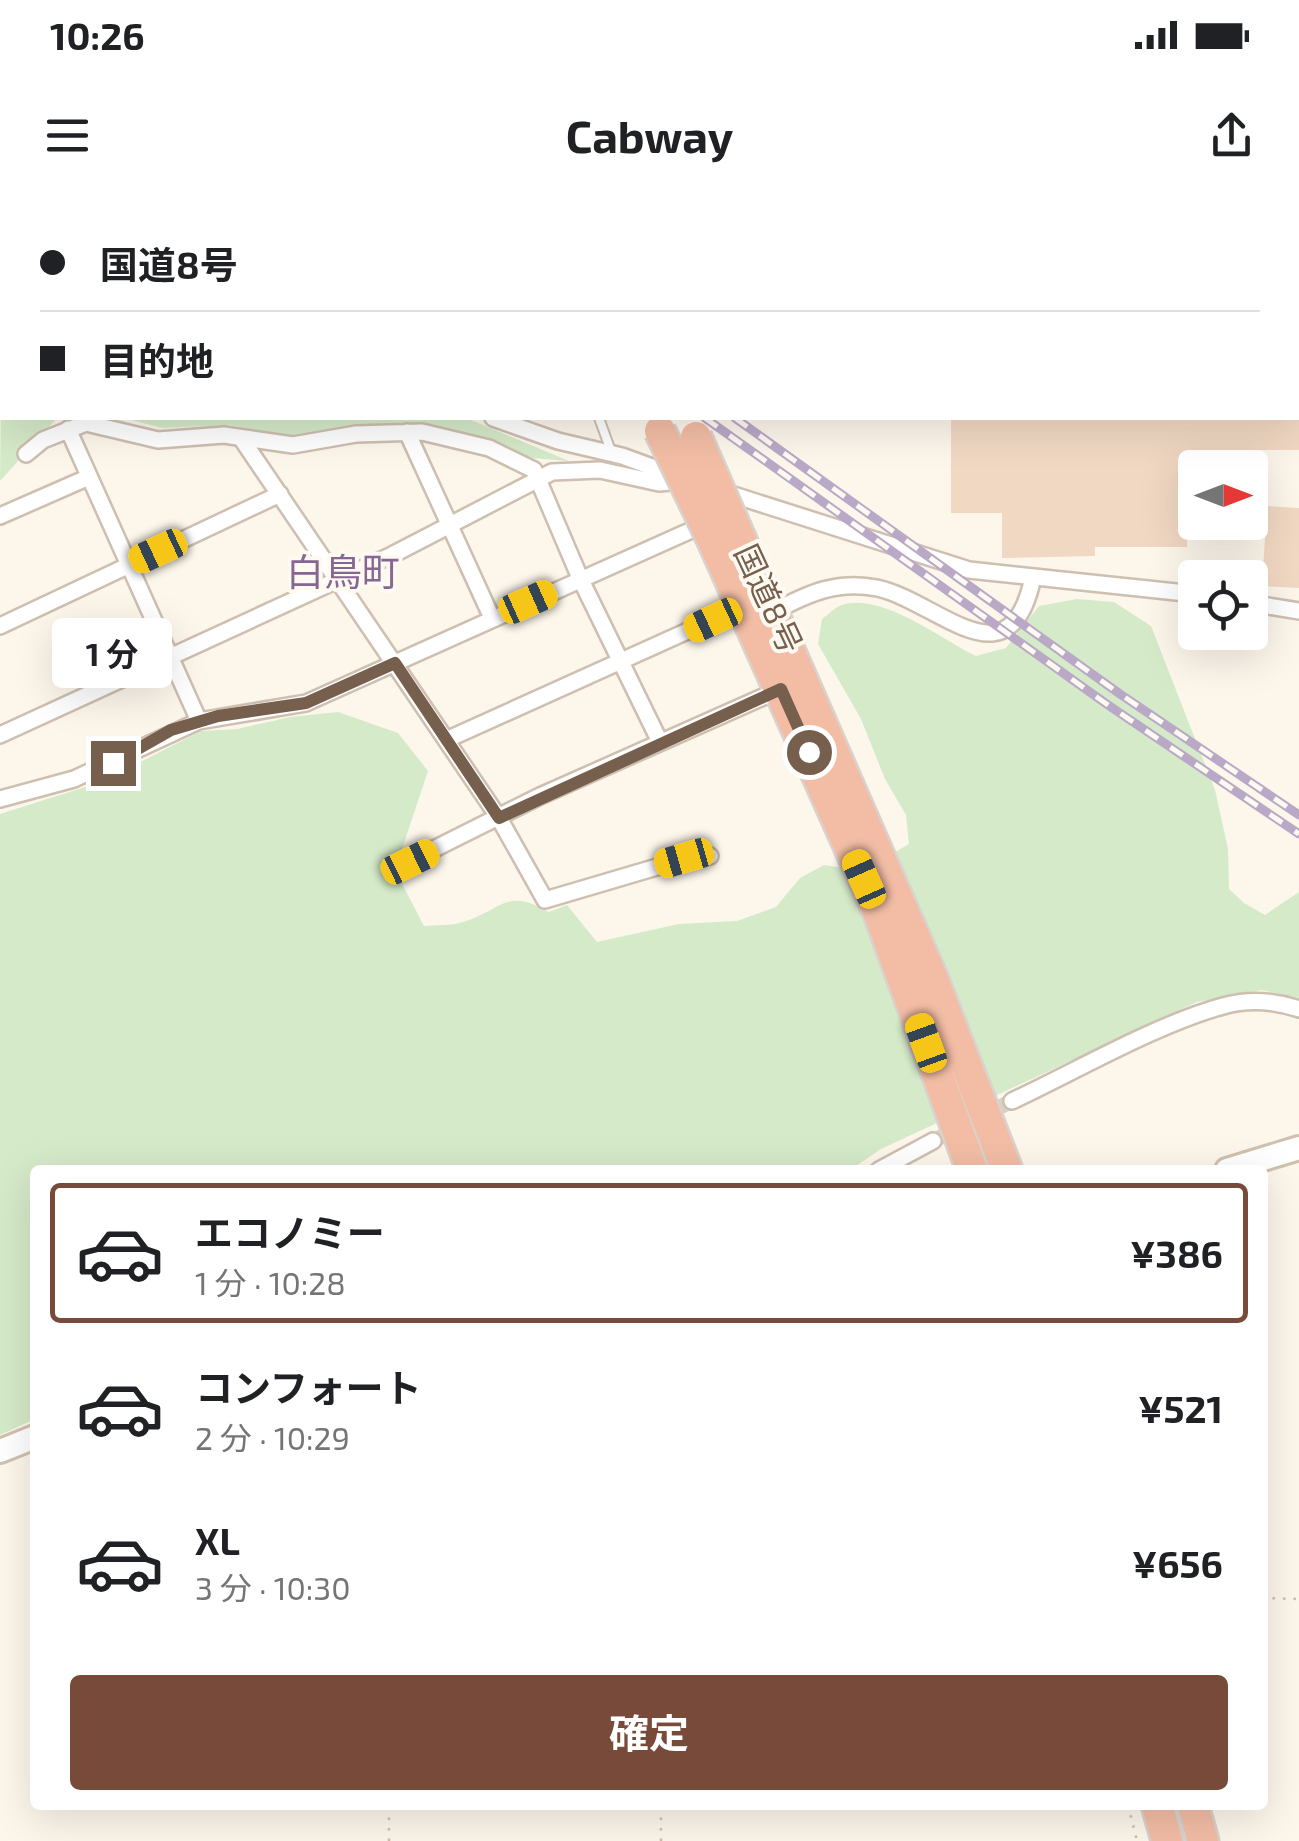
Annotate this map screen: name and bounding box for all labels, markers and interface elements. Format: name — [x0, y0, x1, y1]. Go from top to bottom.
text: 10:26 — [50, 12, 145, 58]
icon: menu — [40, 108, 95, 163]
text: Cabway — [566, 108, 733, 162]
icon: share — [1204, 108, 1259, 163]
text: 国道8号 — [100, 241, 238, 287]
text: 目的地 — [100, 337, 214, 383]
north arrow — [1178, 450, 1268, 540]
map controls — [1178, 450, 1268, 650]
car — [124, 525, 192, 577]
street label: 国道8号 — [728, 538, 811, 658]
district label: 白鳥町 — [286, 548, 400, 594]
button: locate — [1178, 560, 1268, 650]
car — [494, 576, 562, 628]
car — [679, 594, 747, 646]
callout: 1 分 — [53, 618, 173, 688]
text: 1 分 — [86, 634, 138, 672]
route start — [787, 730, 832, 775]
route end — [91, 741, 136, 786]
car — [376, 835, 444, 889]
car — [651, 835, 717, 881]
car — [838, 845, 890, 913]
car — [902, 1010, 950, 1076]
icon: car — [75, 1208, 165, 1298]
text: エコノミー — [195, 1209, 385, 1255]
text: ¥386 — [1130, 1230, 1223, 1276]
text: 1 分 · 10:28 — [195, 1263, 346, 1301]
icon: car — [75, 1363, 165, 1453]
text: コンフォート — [195, 1364, 422, 1410]
text: ¥521 — [1138, 1385, 1223, 1431]
text: 2 分 · 10:29 — [195, 1418, 350, 1456]
text: XL — [195, 1517, 240, 1563]
icon: car — [75, 1518, 165, 1608]
text: ¥656 — [1132, 1540, 1223, 1586]
text: 3 分 · 10:30 — [195, 1568, 350, 1606]
button: 確定 — [70, 1675, 1228, 1790]

